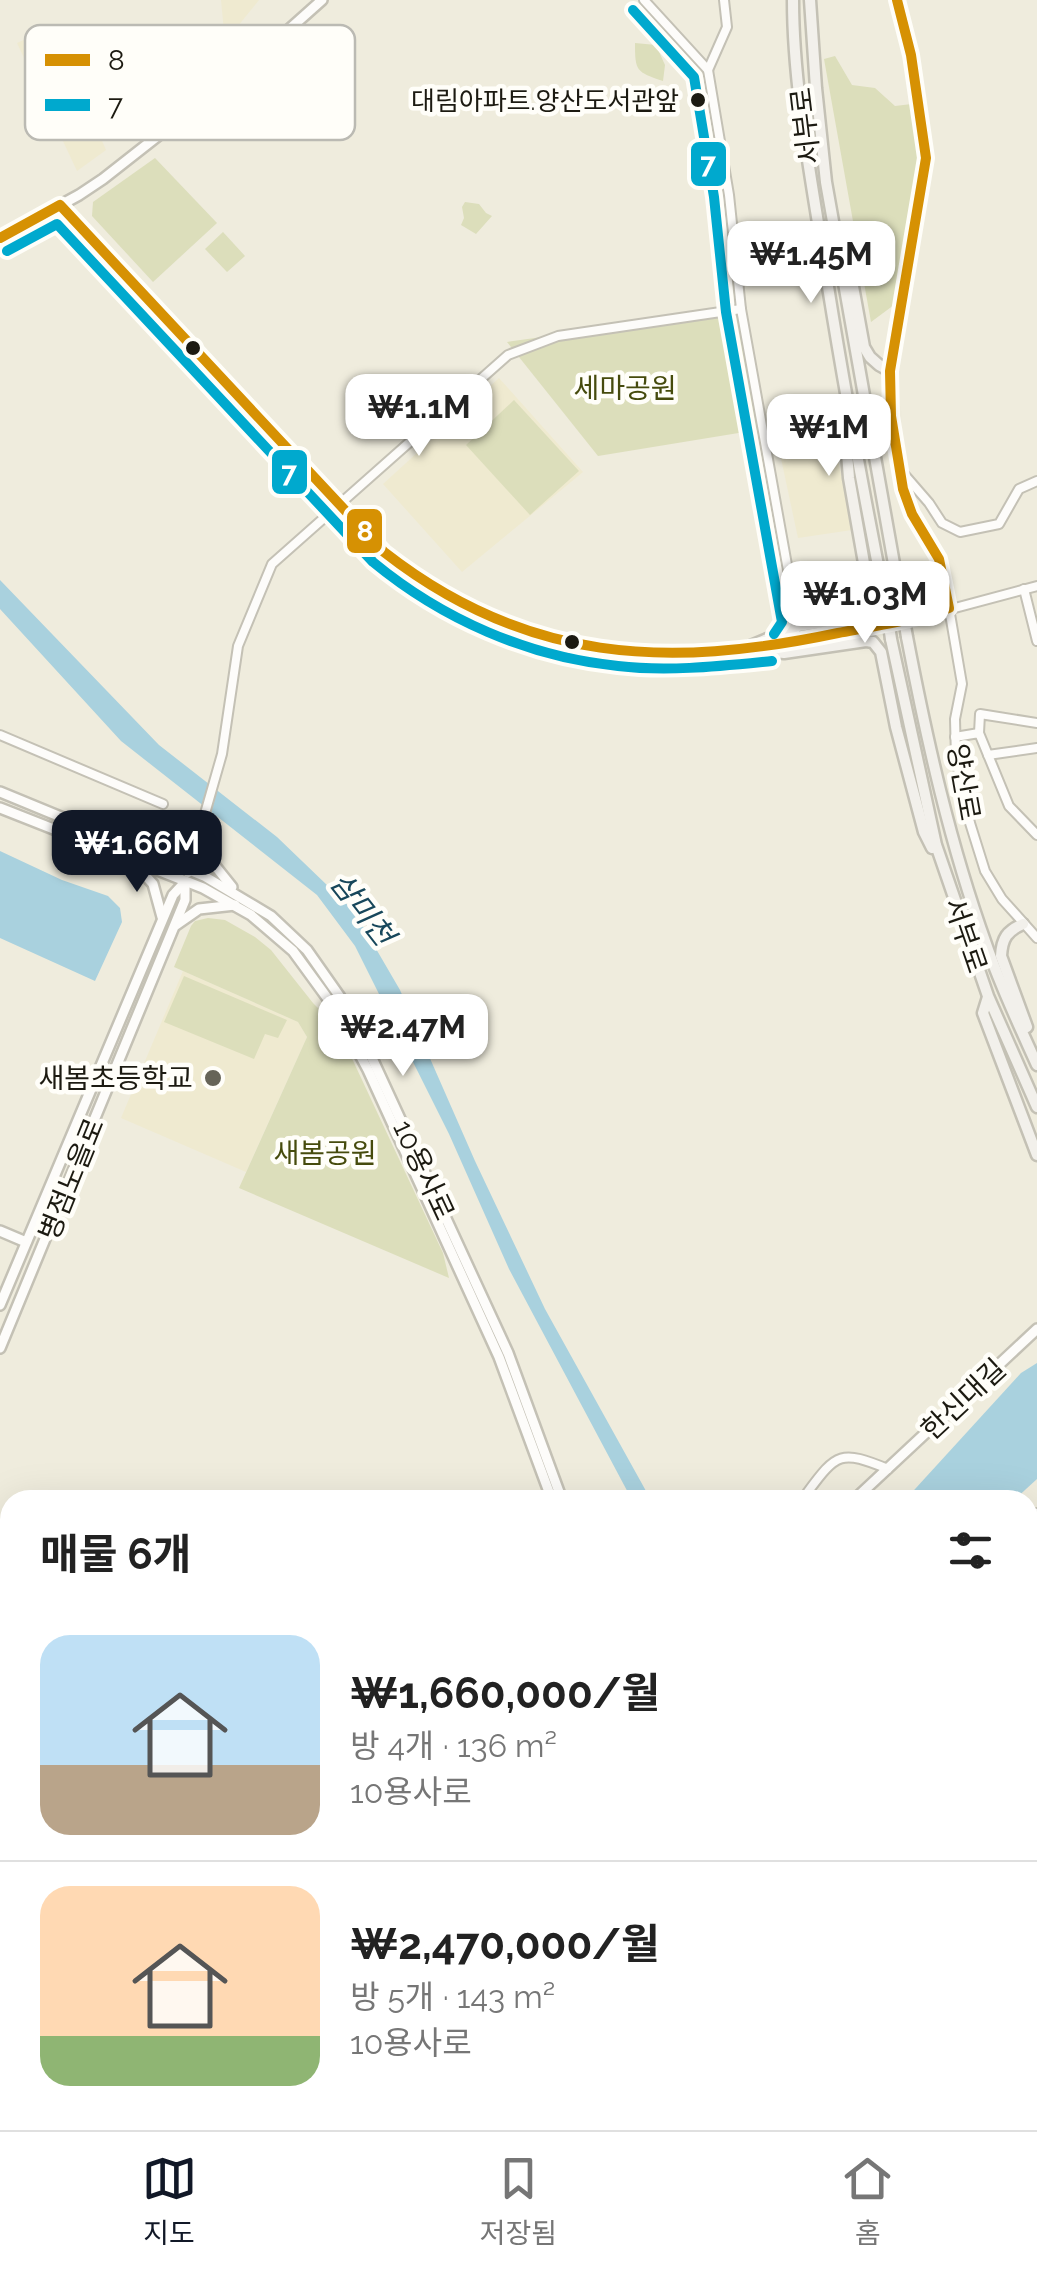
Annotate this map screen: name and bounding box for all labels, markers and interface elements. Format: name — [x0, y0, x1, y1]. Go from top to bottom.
legend — [25, 25, 355, 140]
text: 8 — [108, 44, 125, 77]
place label: 대림아파트.양산도서관앞 — [411, 86, 679, 116]
street label: 서부로 — [784, 86, 827, 166]
text: 7 — [108, 89, 123, 122]
marker: 대림아파트.양산도서관앞 — [688, 90, 708, 110]
line badge: 7 — [689, 140, 728, 188]
text: 7 — [700, 147, 716, 180]
pin: ₩1.45M — [730, 221, 892, 306]
text: ₩1.45M — [749, 235, 873, 272]
unlabelled marker — [183, 338, 203, 358]
park label: 세마공원 — [573, 372, 677, 405]
pin: ₩1.1M — [349, 374, 489, 459]
text: ₩1.1M — [367, 388, 471, 425]
pin: ₩1M — [781, 394, 877, 479]
text: ₩1M — [789, 408, 869, 445]
line badge: 7 — [270, 448, 309, 496]
text: 7 — [281, 456, 297, 489]
line badge: 8 — [345, 507, 384, 555]
text: 8 — [357, 515, 373, 548]
pin: ₩1.03M — [784, 561, 946, 646]
text: ₩1.03M — [803, 575, 928, 612]
unlabelled marker — [562, 632, 582, 652]
street label: 양산로 — [941, 741, 986, 823]
pin: ₩1.66M — [56, 810, 218, 895]
text: ₩1.66M — [74, 824, 200, 861]
water label: 삼미천 — [323, 865, 404, 955]
street label: 서부로 — [937, 893, 994, 977]
pin: ₩2.47M — [322, 994, 484, 1079]
text: ₩2.47M — [340, 1008, 466, 1045]
place label: 새봄초등학교 — [38, 1062, 193, 1095]
marker: 새봄초등학교 — [202, 1067, 224, 1089]
street label: 병점노을로 — [32, 1113, 111, 1245]
street label: 10용사로 — [386, 1115, 461, 1225]
park label: 새봄공원 — [273, 1137, 377, 1170]
street label: 한신대길 — [914, 1352, 1012, 1447]
icon: filters — [943, 1523, 998, 1578]
text: 매물 6개 — [40, 1530, 192, 1579]
text: ₩1,660,000/월 — [350, 1669, 660, 1718]
icon: home — [120, 1675, 240, 1795]
text: 방 4개 · 136 m² — [350, 1727, 557, 1764]
text: 10용사로 — [350, 1773, 472, 1810]
text: ₩2,470,000/월 — [350, 1920, 660, 1969]
icon: home — [120, 1926, 240, 2046]
text: 방 5개 · 143 m² — [350, 1978, 555, 2015]
text: 10용사로 — [350, 2024, 472, 2061]
tab: 지도 — [142, 2151, 197, 2251]
tab: 저장됨 — [480, 2151, 557, 2251]
tab: 홈 — [840, 2151, 895, 2251]

